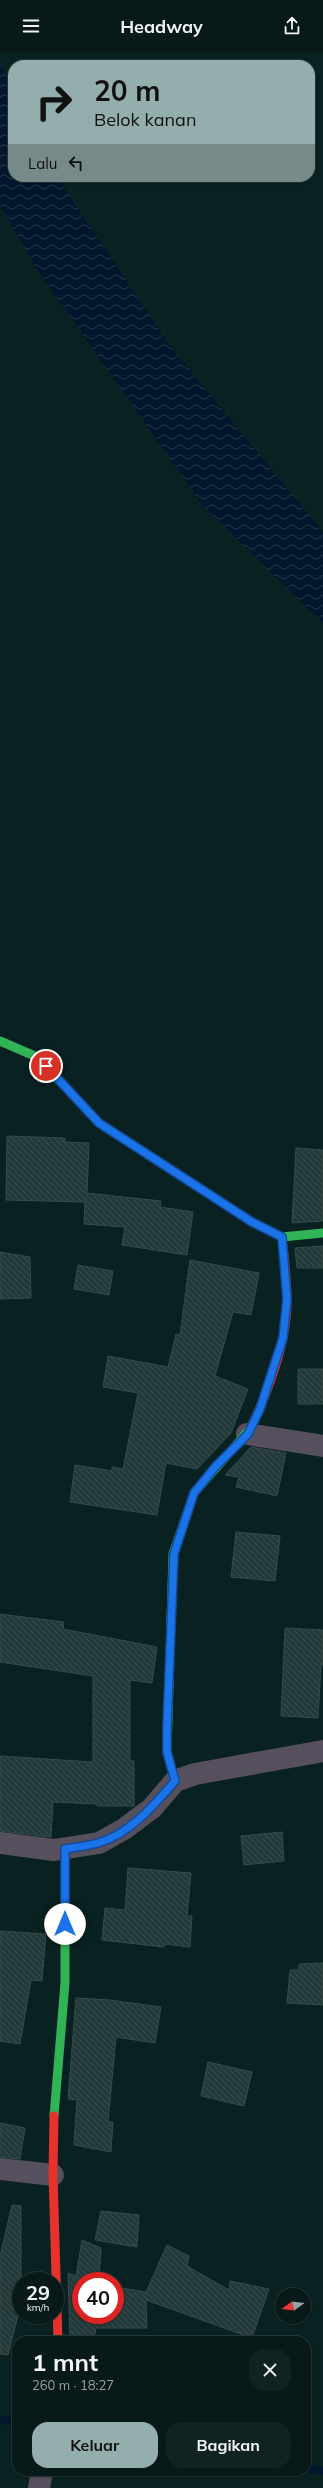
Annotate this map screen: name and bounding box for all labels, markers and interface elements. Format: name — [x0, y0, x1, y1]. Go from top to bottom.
icon: menu — [20, 15, 42, 37]
text: Headway — [120, 15, 203, 38]
icon: share — [281, 15, 303, 37]
text: 20 m — [94, 73, 160, 108]
icon: right — [28, 76, 80, 128]
text: Belok kanan — [94, 108, 196, 131]
icon: left — [65, 152, 87, 174]
text: Lalu — [28, 154, 57, 173]
pin — [29, 1049, 63, 1083]
icon: arrive — [35, 1055, 57, 1077]
position arrow — [44, 1903, 86, 1945]
speed limit sign: 40 — [72, 2272, 124, 2324]
text: 29 — [26, 2280, 50, 2305]
north arrow — [275, 2288, 311, 2324]
map controls — [275, 2288, 311, 2324]
text: km/h — [27, 2301, 49, 2314]
text: 1 mnt — [32, 2347, 98, 2377]
button: close — [249, 2349, 291, 2391]
text: 260 m · 18:27 — [32, 2377, 114, 2393]
button: Keluar — [32, 2422, 158, 2468]
button: Bagikan — [166, 2422, 291, 2468]

